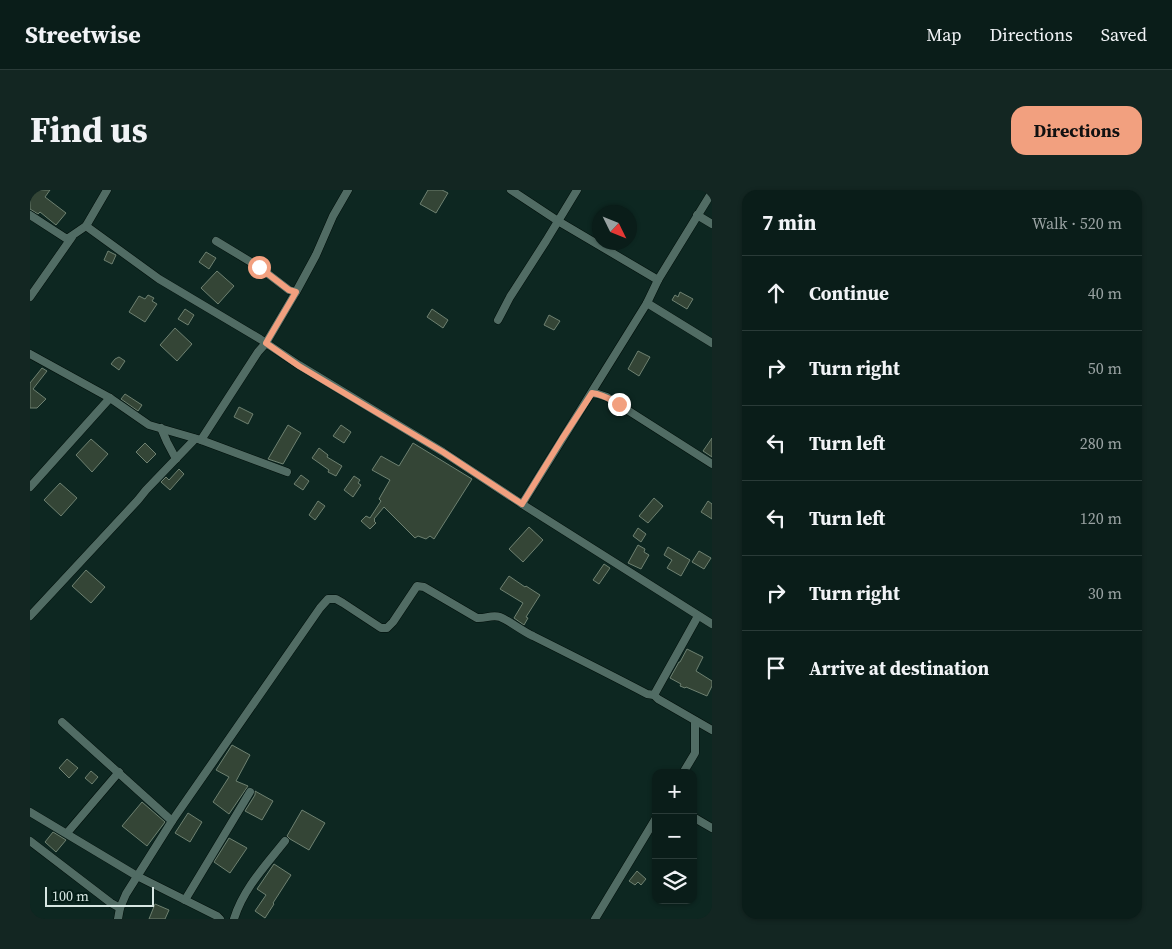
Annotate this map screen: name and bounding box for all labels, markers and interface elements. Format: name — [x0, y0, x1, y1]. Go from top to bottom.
text: Streetwise — [25, 18, 141, 51]
text: Map — [926, 22, 962, 47]
text: Directions — [990, 22, 1073, 47]
text: Saved — [1101, 22, 1147, 47]
text: Find us — [30, 106, 148, 154]
button: Directions — [1011, 106, 1142, 155]
north arrow — [592, 205, 637, 250]
text: 7 min — [762, 208, 817, 237]
text: Walk · 520 m — [1032, 212, 1122, 234]
route start — [248, 256, 271, 279]
icon: ahead — [762, 279, 790, 307]
text: Continue — [809, 280, 889, 306]
text: 40 m — [1088, 282, 1122, 304]
icon: right — [762, 354, 790, 382]
text: Turn right — [809, 355, 900, 381]
text: 50 m — [1088, 357, 1122, 379]
route end — [608, 393, 631, 416]
icon: left — [762, 429, 790, 457]
text: Turn left — [809, 430, 885, 456]
text: 280 m — [1080, 432, 1122, 454]
icon: left — [762, 504, 790, 532]
text: Turn left — [809, 505, 885, 531]
text: 120 m — [1080, 507, 1122, 529]
icon: right — [762, 579, 790, 607]
text: Turn right — [809, 580, 900, 606]
text: 30 m — [1088, 582, 1122, 604]
icon: arrive — [762, 654, 790, 682]
text: Arrive at destination — [809, 655, 989, 681]
map controls — [652, 769, 697, 904]
button: + — [652, 769, 697, 814]
button: − — [652, 814, 697, 859]
button: layers — [652, 859, 697, 904]
scale bar — [45, 884, 154, 907]
text: 100 m — [52, 886, 89, 906]

